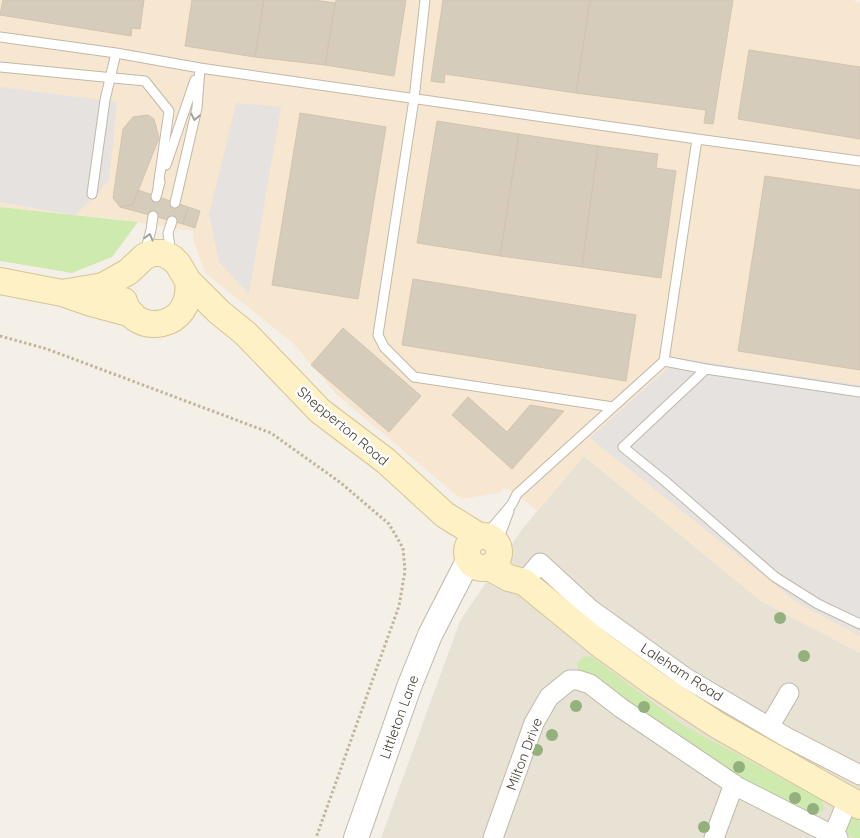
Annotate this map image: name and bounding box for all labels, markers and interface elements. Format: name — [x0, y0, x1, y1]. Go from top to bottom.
one-way arrow — [190, 112, 201, 121]
one-way arrow — [143, 232, 154, 241]
street label: Shepperton Road — [294, 383, 392, 469]
street label: Laleham Road — [637, 639, 727, 705]
street label: Littleton Lane — [376, 673, 423, 761]
street label: Milton Drive — [502, 715, 546, 793]

